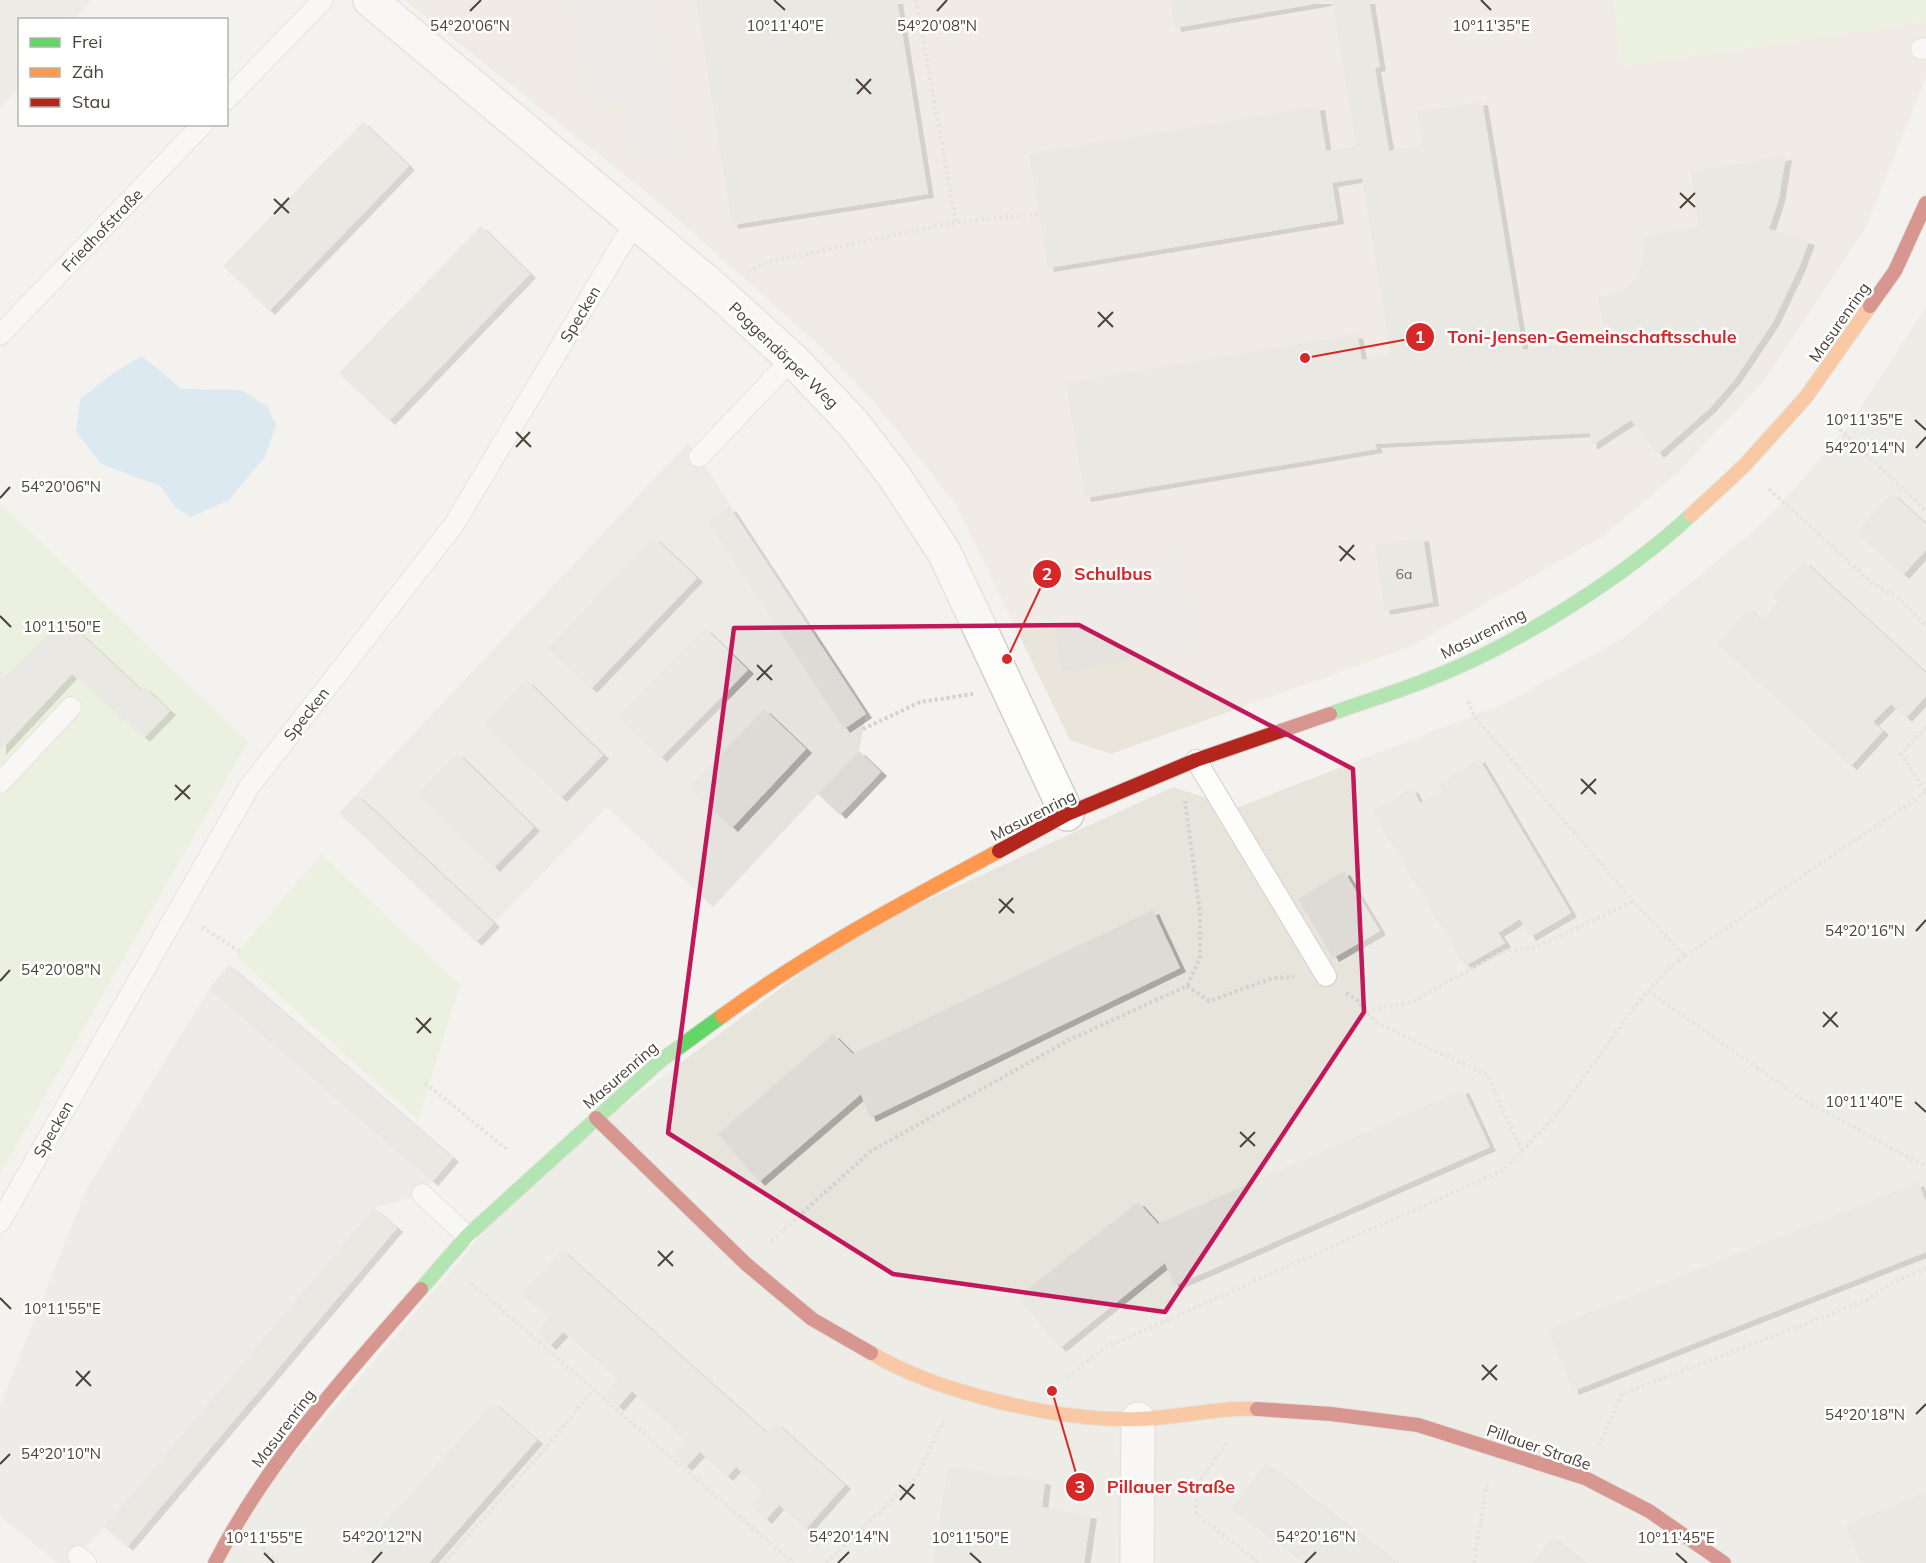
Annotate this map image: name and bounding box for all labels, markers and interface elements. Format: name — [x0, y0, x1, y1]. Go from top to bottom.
text: 54°20'06"N — [430, 16, 510, 35]
text: 10°11'40"E — [746, 16, 824, 35]
text: 54°20'08"N — [897, 16, 977, 35]
text: 10°11'35"E — [1452, 16, 1530, 35]
legend — [18, 18, 228, 126]
text: Frei — [72, 30, 102, 53]
text: Zäh — [72, 60, 104, 83]
text: Stau — [72, 90, 111, 113]
street label: Friedhofstraße — [57, 184, 147, 276]
street label: Masurenring — [1804, 278, 1874, 366]
street label: Specken — [555, 282, 605, 346]
street label: Poggendörper Weg — [725, 298, 843, 412]
callout: Toni-Jensen-Gemeinschaftsschule — [1405, 319, 1749, 355]
text: 1 — [1415, 325, 1425, 348]
text: Toni-Jensen-Gemeinschaftsschule — [1447, 325, 1737, 348]
text: 10°11'35"E — [1825, 410, 1903, 429]
text: 54°20'14"N — [1825, 438, 1905, 457]
text: 54°20'06"N — [21, 477, 101, 496]
callout: Schulbus — [1032, 556, 1164, 592]
text: 2 — [1042, 562, 1052, 585]
text: Schulbus — [1074, 562, 1152, 585]
house number: 6a — [1396, 565, 1412, 583]
street label: Masurenring — [1437, 603, 1529, 663]
text: 10°11'50"E — [23, 617, 101, 636]
street label: Specken — [279, 683, 333, 745]
street label: Masurenring — [987, 785, 1079, 845]
text: 54°20'16"N — [1825, 921, 1905, 940]
text: 54°20'08"N — [21, 960, 101, 979]
street label: Masurenring — [578, 1037, 662, 1113]
text: 10°11'40"E — [1825, 1092, 1903, 1111]
street label: Specken — [29, 1097, 77, 1161]
text: 10°11'55"E — [23, 1299, 101, 1318]
street label: Masurenring — [247, 1385, 319, 1471]
text: 54°20'18"N — [1825, 1405, 1905, 1424]
street label: Pillauer Straße — [1484, 1420, 1594, 1474]
text: 54°20'10"N — [21, 1444, 101, 1463]
callout: Pillauer Straße — [1065, 1469, 1247, 1505]
text: 3 — [1075, 1475, 1085, 1498]
text: Pillauer Straße — [1107, 1475, 1235, 1498]
text: 54°20'12"N — [342, 1527, 422, 1546]
text: 54°20'14"N — [809, 1527, 889, 1546]
text: 54°20'16"N — [1276, 1527, 1356, 1546]
text: 10°11'55"E — [225, 1528, 303, 1547]
text: 10°11'50"E — [931, 1528, 1009, 1547]
text: 10°11'45"E — [1637, 1528, 1715, 1547]

